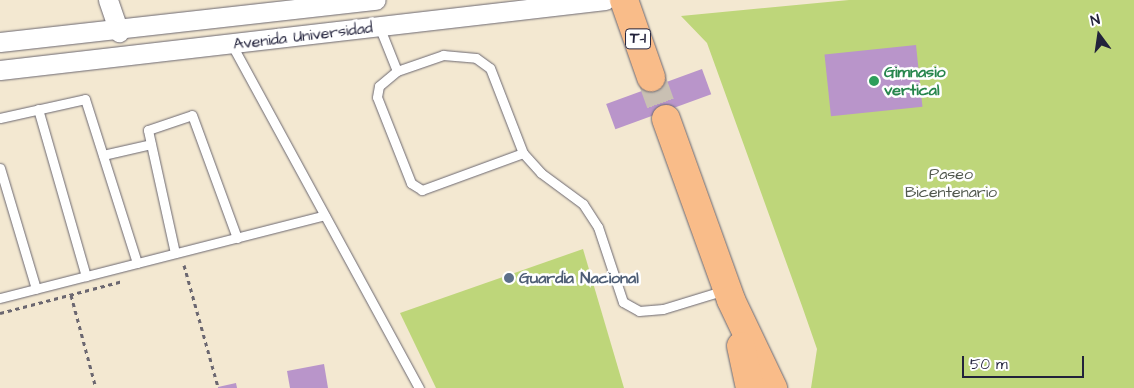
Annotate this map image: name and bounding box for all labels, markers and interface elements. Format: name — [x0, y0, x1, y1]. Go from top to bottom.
north arrow — [1074, 10, 1124, 60]
text: N — [1089, 10, 1102, 31]
street label: Avenida Universidad — [232, 18, 374, 54]
road number: T-1 — [624, 26, 652, 52]
place label: Gimnasio vertical — [884, 62, 946, 100]
marker: Gimnasio vertical — [868, 75, 880, 87]
park label: Paseo Bicentenario — [905, 164, 997, 202]
place label: Guardia Nacional — [519, 268, 639, 288]
marker: Guardia Nacional — [503, 272, 515, 284]
scale bar — [964, 346, 1086, 378]
text: 50 m — [970, 354, 1008, 375]

